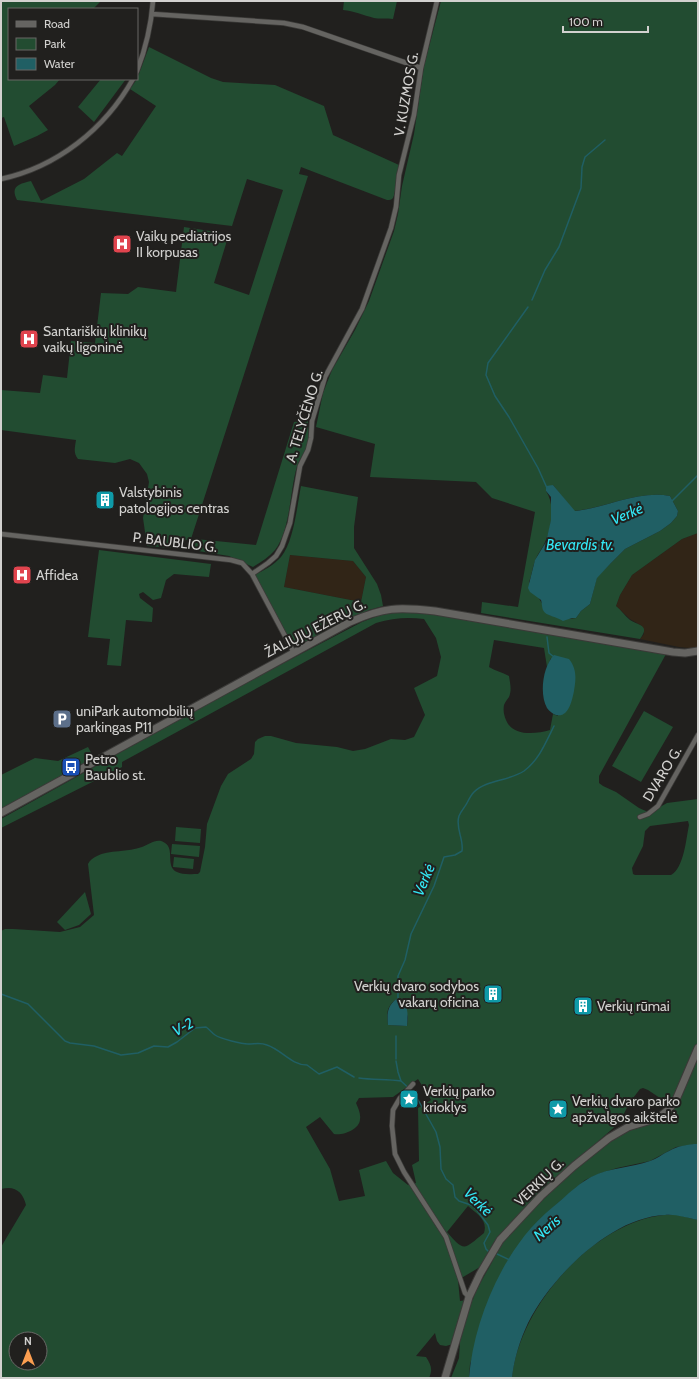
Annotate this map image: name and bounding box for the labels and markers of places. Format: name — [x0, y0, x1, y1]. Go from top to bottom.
place label: Vaikų pediatrijos II korpusas — [136, 227, 231, 261]
hospital icon: Vaikų pediatrijos II korpusas — [111, 233, 133, 255]
place label: Santariškių klinikų vaikų ligoninė — [43, 322, 148, 356]
hospital icon: Santariškių klinikų vaikų ligoninė — [18, 328, 40, 350]
place label: Valstybinis patologijos centras — [119, 483, 229, 517]
building icon: Valstybinis patologijos centras — [94, 489, 116, 511]
hospital icon: Affidea — [11, 564, 33, 586]
place label: Affidea — [36, 566, 79, 584]
place label: uniPark automobilių parkingas P11 — [76, 702, 194, 736]
parking icon: uniPark automobilių parkingas P11 — [51, 708, 73, 730]
place label: Petro Baublio st. — [85, 750, 146, 784]
bus stop icon: Petro Baublio st. — [60, 756, 82, 778]
place label: Verkių dvaro sodybos vakarų oficina — [354, 977, 479, 1011]
building icon: Verkių dvaro sodybos vakarų oficina — [482, 983, 504, 1005]
building icon: Verkių rūmai — [572, 995, 594, 1017]
place label: Verkių rūmai — [597, 997, 670, 1015]
place label: Verkių parko krioklys — [423, 1082, 495, 1116]
place icon: Verkių parko krioklys — [398, 1088, 420, 1110]
place label: Verkių dvaro parko apžvalgos aikštelė — [572, 1092, 680, 1126]
place icon: Verkių dvaro parko apžvalgos aikštelė — [547, 1098, 569, 1120]

